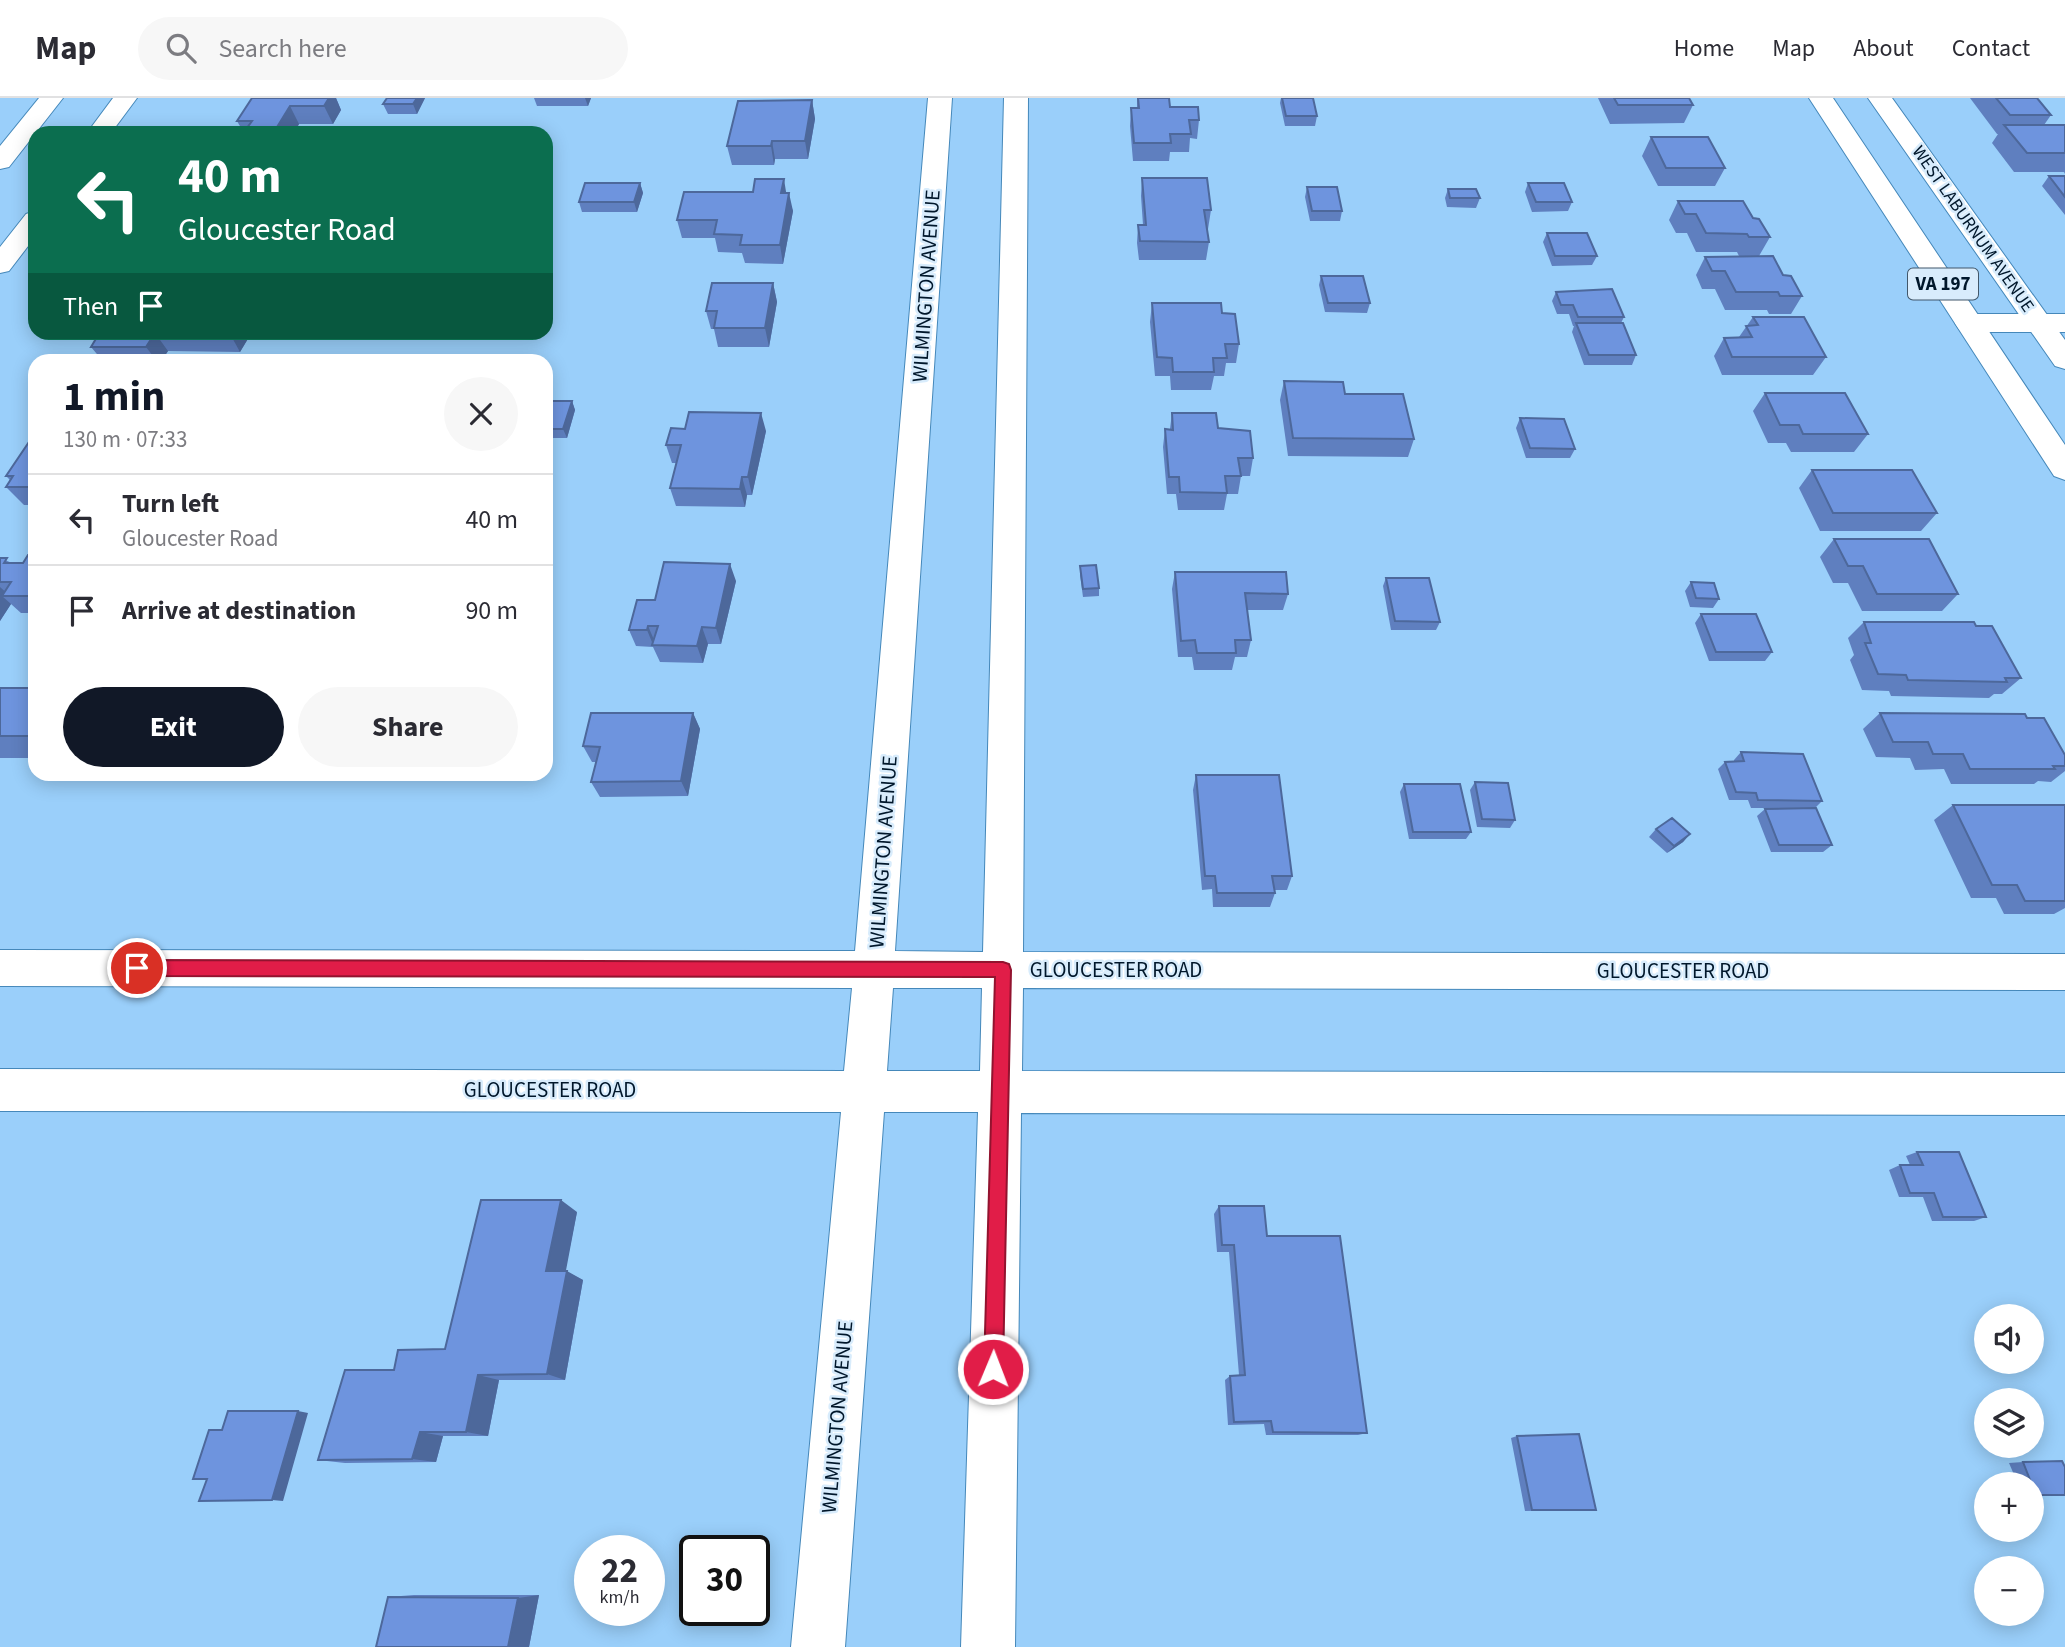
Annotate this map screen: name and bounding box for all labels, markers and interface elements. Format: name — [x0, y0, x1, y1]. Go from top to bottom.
search box — [138, 17, 628, 80]
text: Map — [35, 25, 96, 72]
icon: search — [162, 29, 200, 67]
text: Search here — [218, 30, 347, 67]
text: Home — [1674, 31, 1734, 66]
text: Map — [1772, 31, 1815, 66]
text: About — [1853, 31, 1914, 66]
text: Contact — [1952, 31, 2030, 66]
street label: WEST LABURNUM AVENUE — [1906, 141, 2040, 317]
text: 40 m — [178, 142, 282, 212]
icon: left — [63, 154, 154, 245]
street label: WILMINGTON AVENUE — [904, 189, 948, 383]
text: Gloucester Road — [178, 207, 396, 253]
road number: VA 197 — [1908, 268, 1978, 300]
icon: arrive — [132, 287, 170, 325]
text: Then — [63, 288, 118, 325]
text: 1 min — [63, 367, 165, 427]
button: close — [444, 377, 518, 451]
text: 130 m · 07:33 — [63, 423, 187, 456]
text: Turn left — [122, 485, 219, 522]
icon: left — [63, 501, 101, 539]
text: 40 m — [465, 501, 518, 538]
text: Gloucester Road — [122, 522, 278, 555]
icon: arrive — [63, 592, 101, 630]
text: Arrive at destination — [122, 592, 356, 629]
text: 90 m — [465, 592, 518, 629]
button: Exit — [63, 687, 284, 767]
button: Share — [298, 687, 518, 767]
street label: WILMINGTON AVENUE — [861, 755, 905, 949]
pin — [107, 938, 167, 998]
icon: arrive — [118, 949, 156, 987]
street label: GLOUCESTER ROAD — [1030, 955, 1202, 985]
street label: GLOUCESTER ROAD — [1597, 956, 1769, 986]
street label: GLOUCESTER ROAD — [464, 1075, 636, 1105]
map controls — [1974, 1304, 2044, 1626]
button: sound — [1974, 1304, 2044, 1374]
street label: WILMINGTON AVENUE — [814, 1320, 860, 1514]
position arrow — [956, 1332, 1030, 1406]
button: layers — [1974, 1388, 2044, 1458]
button: + — [1974, 1472, 2044, 1542]
speed limit sign: 30 — [679, 1535, 770, 1626]
text: 22 — [601, 1546, 638, 1596]
button: − — [1974, 1556, 2044, 1626]
text: km/h — [600, 1585, 639, 1610]

